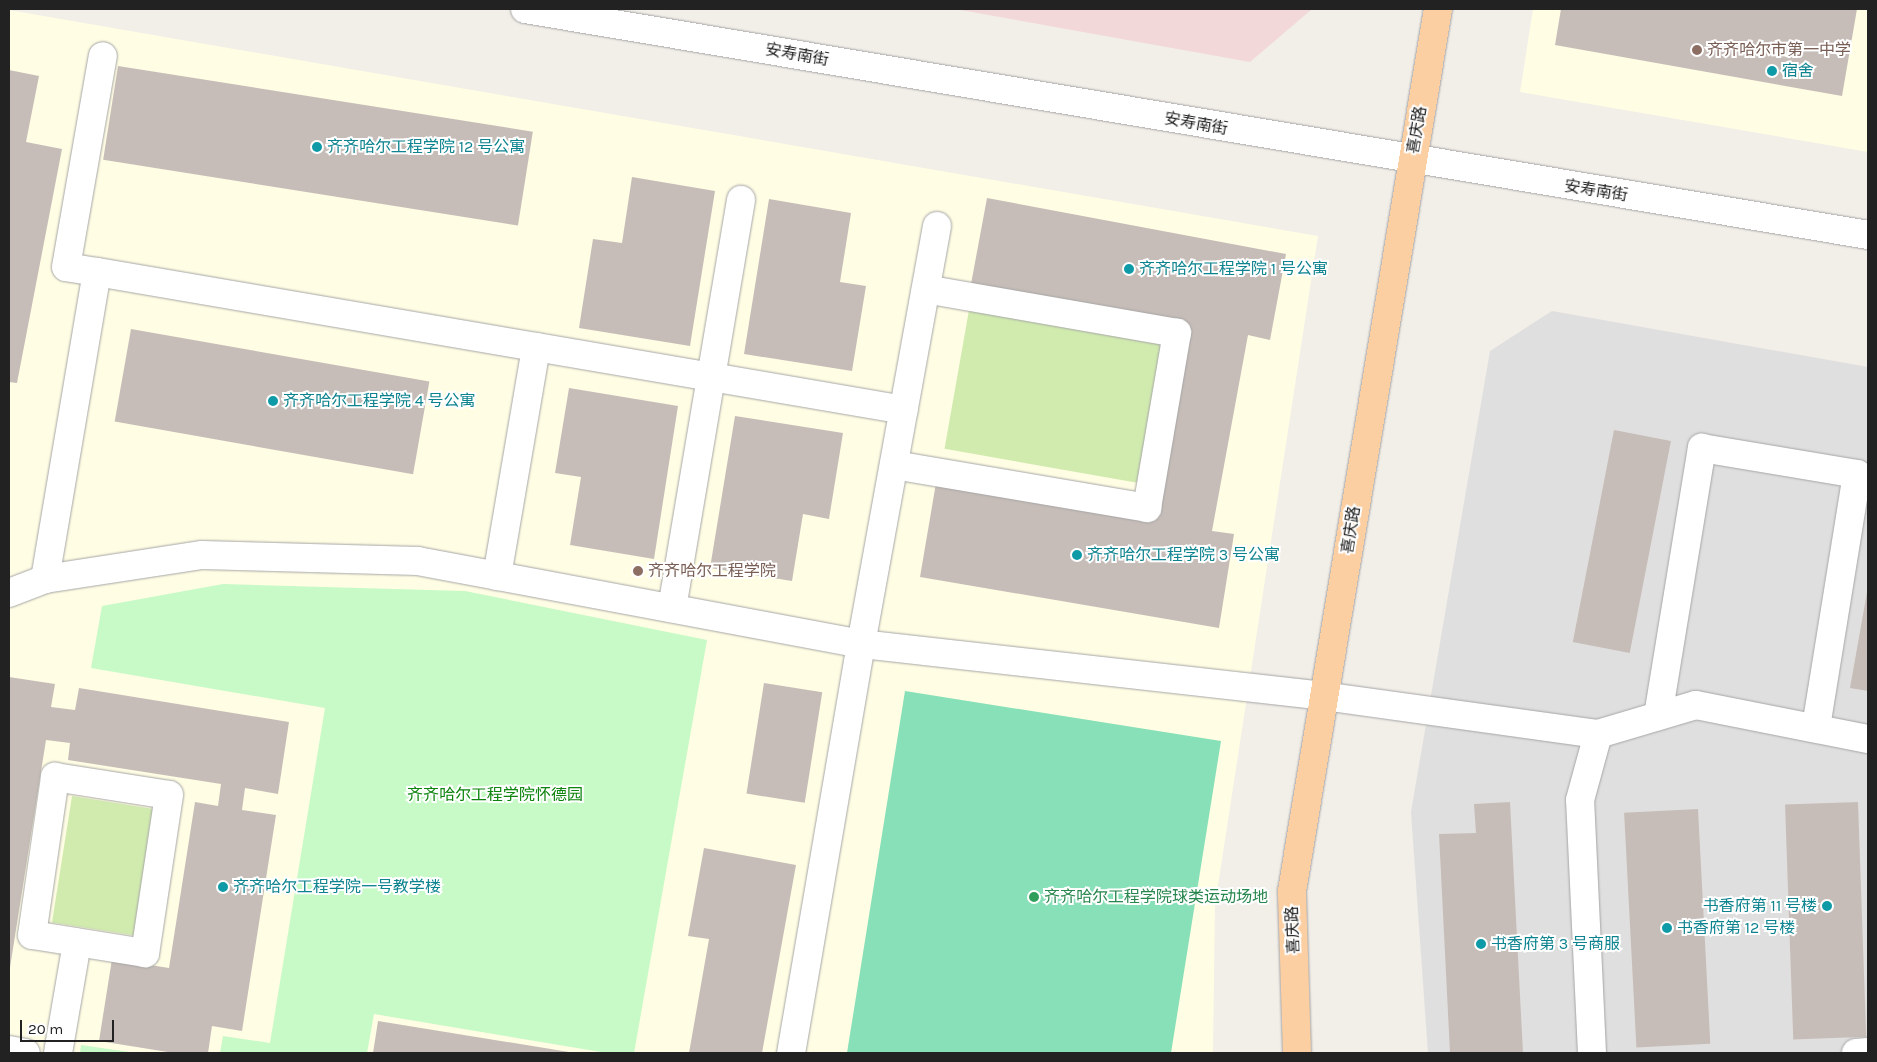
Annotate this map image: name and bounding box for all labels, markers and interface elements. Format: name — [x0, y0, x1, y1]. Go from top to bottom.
street label: 安寿南街 — [764, 40, 830, 70]
place label: 齐齐哈尔市第一中学 — [1707, 40, 1851, 60]
marker: 齐齐哈尔市第一中学 — [1691, 44, 1703, 56]
place label: 宿舍 — [1782, 61, 1814, 81]
marker: 宿舍 — [1766, 65, 1778, 77]
street label: 喜庆路 — [1403, 105, 1431, 155]
street label: 安寿南街 — [1163, 109, 1229, 139]
place label: 齐齐哈尔工程学院 12 号公寓 — [327, 137, 525, 157]
marker: 齐齐哈尔工程学院 12 号公寓 — [311, 141, 323, 153]
street label: 安寿南街 — [1563, 177, 1629, 205]
place label: 齐齐哈尔工程学院 1 号公寓 — [1139, 259, 1328, 279]
marker: 齐齐哈尔工程学院 1 号公寓 — [1123, 263, 1135, 275]
place label: 齐齐哈尔工程学院 4 号公寓 — [283, 391, 476, 411]
marker: 齐齐哈尔工程学院 4 号公寓 — [267, 395, 279, 407]
street label: 喜庆路 — [1338, 505, 1364, 555]
place label: 齐齐哈尔工程学院 3 号公寓 — [1087, 545, 1280, 565]
marker: 齐齐哈尔工程学院 3 号公寓 — [1071, 549, 1083, 561]
place label: 齐齐哈尔工程学院 — [648, 561, 776, 581]
marker: 齐齐哈尔工程学院 — [632, 565, 644, 577]
park label: 齐齐哈尔工程学院怀德园 — [407, 785, 583, 805]
place label: 齐齐哈尔工程学院一号教学楼 — [233, 877, 441, 897]
marker: 齐齐哈尔工程学院一号教学楼 — [217, 881, 229, 893]
place label: 齐齐哈尔工程学院球类运动场地 — [1044, 887, 1268, 907]
marker: 齐齐哈尔工程学院球类运动场地 — [1028, 891, 1040, 903]
place label: 书香府第 11 号楼 — [1703, 896, 1817, 916]
marker: 书香府第 11 号楼 — [1821, 900, 1833, 912]
street label: 喜庆路 — [1283, 906, 1303, 954]
place label: 书香府第 12 号楼 — [1677, 918, 1795, 938]
marker: 书香府第 12 号楼 — [1661, 922, 1673, 934]
place label: 书香府第 3 号商服 — [1491, 934, 1620, 954]
marker: 书香府第 3 号商服 — [1475, 938, 1487, 950]
scale bar — [22, 1010, 116, 1042]
text: 20 m — [28, 1020, 63, 1038]

